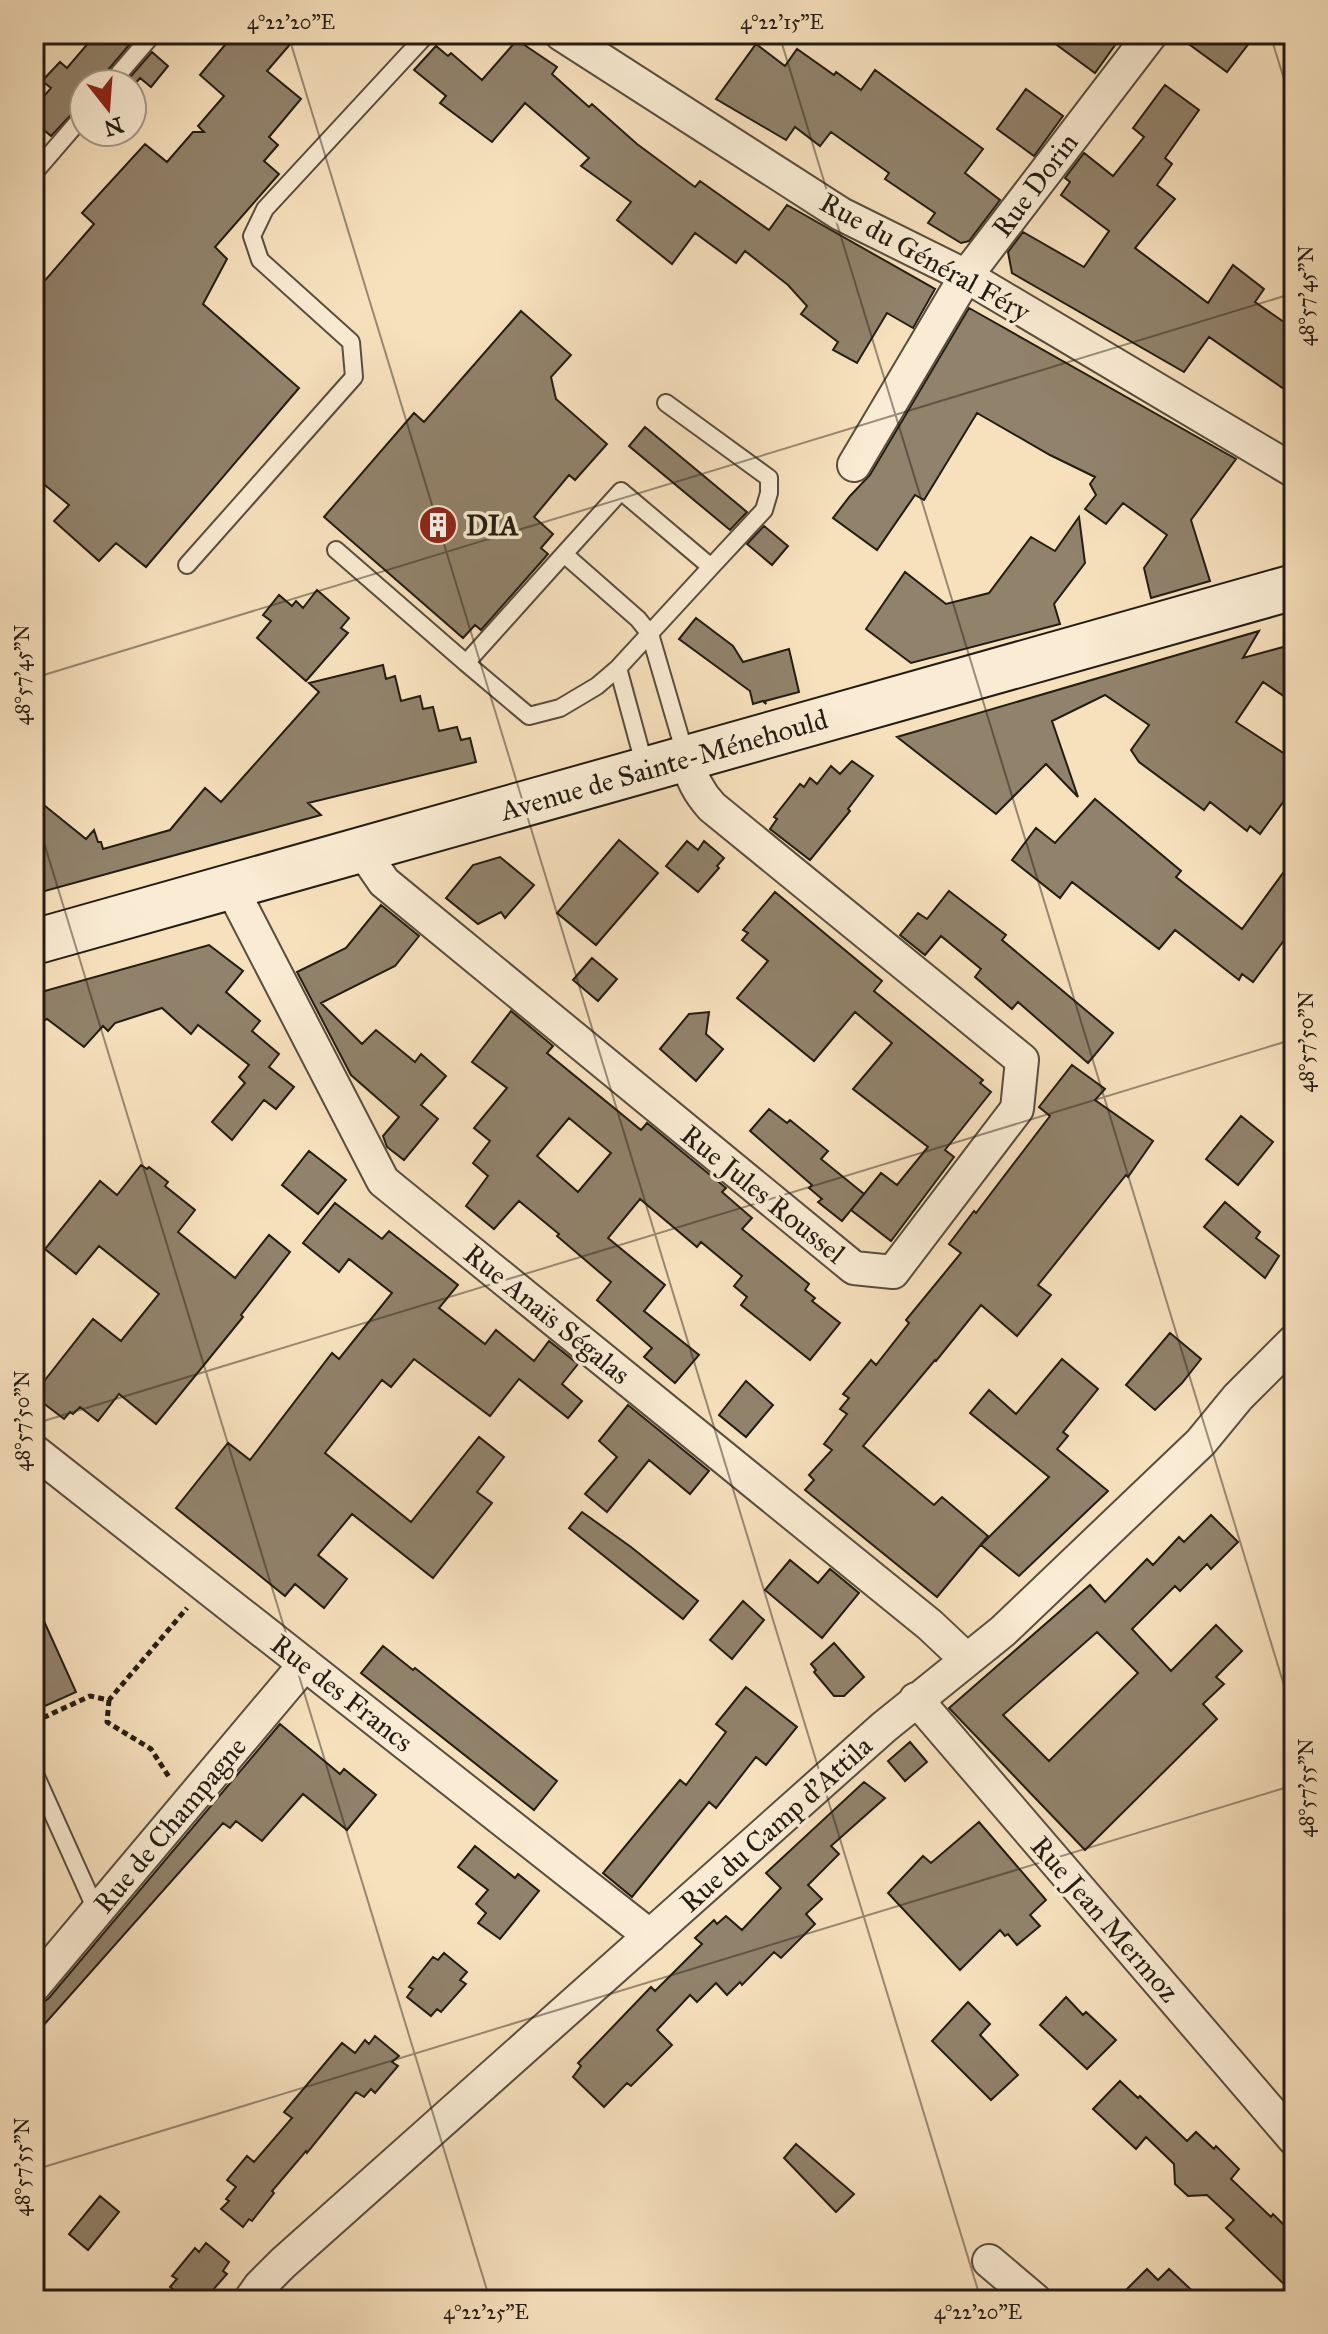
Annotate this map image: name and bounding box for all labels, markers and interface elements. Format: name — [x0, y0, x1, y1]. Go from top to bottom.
text: 4°22'20"E — [247, 10, 335, 34]
text: 4°22'15"E — [740, 10, 824, 34]
north arrow — [68, 68, 148, 148]
text: N — [101, 111, 127, 142]
street label: Rue Dorin — [984, 126, 1086, 244]
street label: Rue du Général Féry — [814, 185, 1037, 330]
text: 48°57'45"N — [1294, 246, 1318, 346]
building icon: DIA — [417, 504, 459, 546]
place label: DIA — [466, 508, 520, 543]
text: 48°57'45"N — [10, 625, 34, 725]
street label: Avenue de Sainte-Ménehould — [495, 701, 832, 829]
text: 48°57'50"N — [1294, 991, 1318, 1093]
street label: Rue Jules Roussel — [674, 1117, 853, 1271]
street label: Rue Anaïs Ségalas — [457, 1236, 637, 1392]
text: 48°57'50"N — [10, 1370, 34, 1472]
street label: Rue des Francs — [264, 1627, 420, 1759]
street label: Rue du Camp d'Attila — [673, 1728, 880, 1920]
street label: Rue de Champagne — [86, 1730, 254, 1920]
text: 48°57'55"N — [1294, 1739, 1318, 1837]
street label: Rue Jean Mermoz — [1023, 1829, 1187, 2009]
text: 48°57'55"N — [10, 2118, 34, 2216]
text: 4°22'25"E — [443, 2300, 529, 2324]
text: 4°22'20"E — [934, 2300, 1022, 2324]

